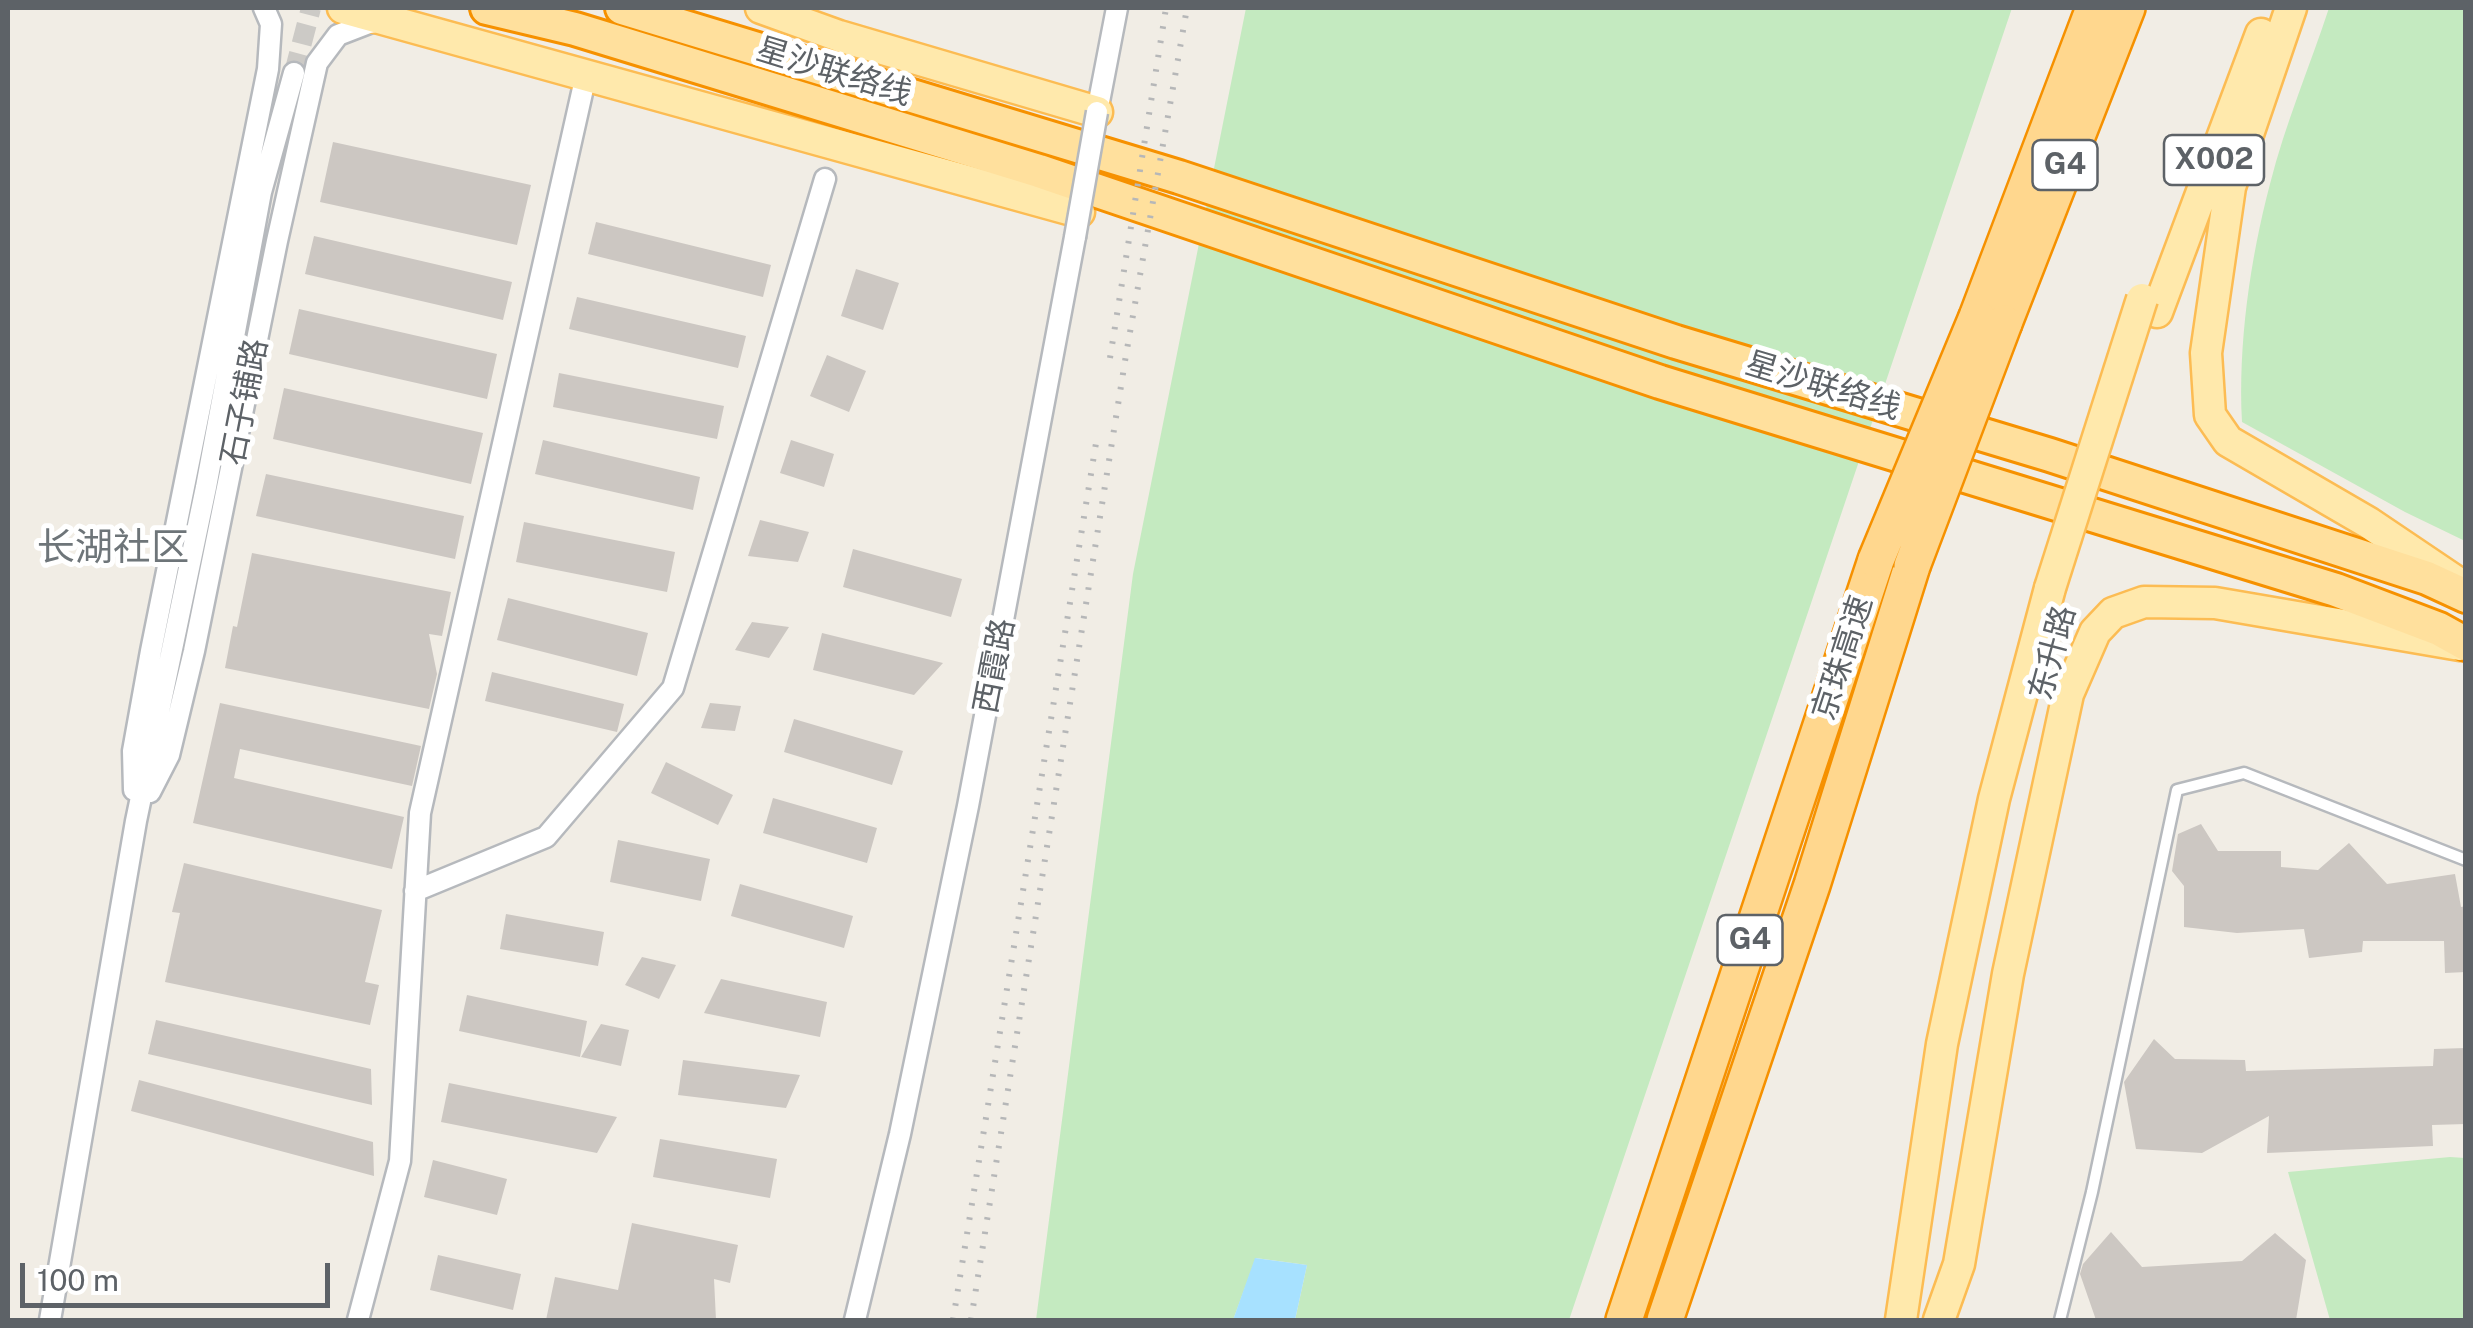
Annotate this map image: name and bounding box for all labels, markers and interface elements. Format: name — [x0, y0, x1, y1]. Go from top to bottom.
street label: 星沙联络线 — [752, 30, 916, 114]
road number: X002 — [2164, 135, 2264, 185]
road number: G4 — [2032, 140, 2098, 190]
street label: 石子铺路 — [214, 336, 276, 468]
street label: 星沙联络线 — [1741, 344, 1905, 428]
district label: 长湖社区 — [37, 525, 189, 571]
street label: 京珠高速 — [1805, 591, 1881, 725]
street label: 东升路 — [2022, 602, 2084, 704]
street label: 西霞路 — [967, 615, 1023, 717]
road number: G4 — [1718, 915, 1782, 965]
scale bar — [25, 1243, 335, 1305]
text: 100 m — [37, 1262, 119, 1298]

